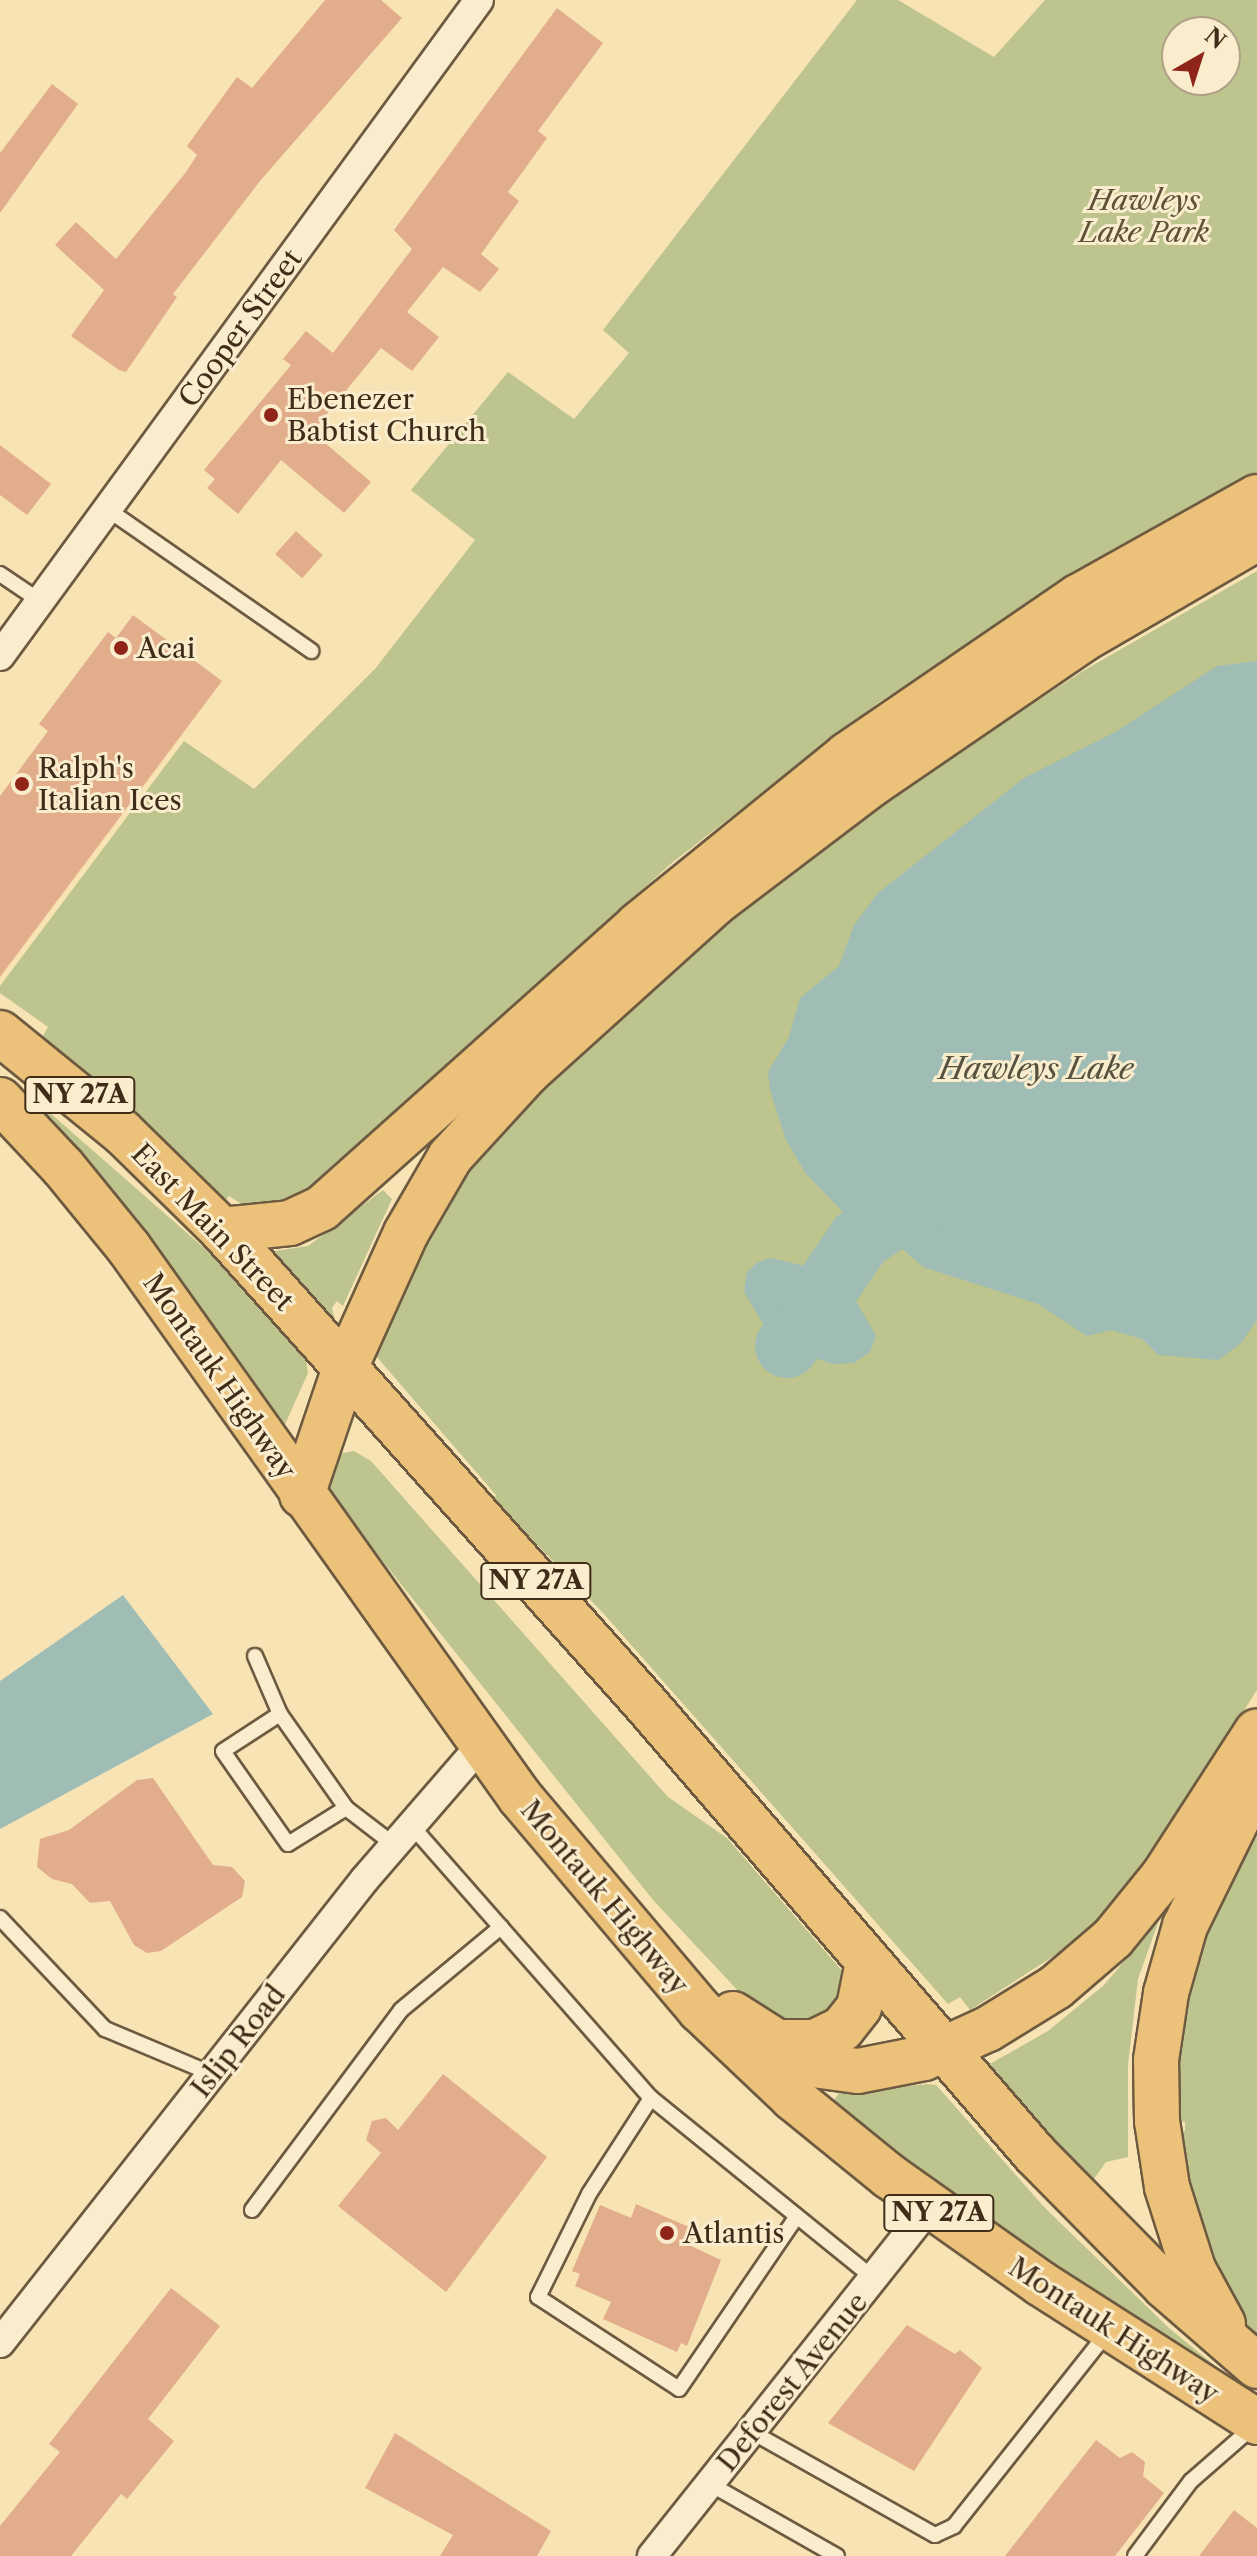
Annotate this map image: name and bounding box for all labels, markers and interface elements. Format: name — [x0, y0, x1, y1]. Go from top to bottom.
north arrow — [1161, 16, 1241, 96]
text: N — [1199, 22, 1231, 55]
park label: Hawleys Lake Park — [1079, 183, 1209, 249]
street label: Cooper Street — [171, 242, 309, 414]
place label: Ebenezer Babtist Church — [287, 382, 486, 448]
marker: Ebenezer Babtist Church — [262, 406, 280, 424]
place label: Acai — [137, 631, 195, 665]
marker: Acai — [112, 639, 130, 657]
place label: Ralph's Italian Ices — [38, 751, 182, 817]
marker: Ralph's Italian Ices — [13, 775, 31, 793]
water label: Hawleys Lake — [939, 1051, 1133, 1087]
road number: NY 27A — [22, 1073, 138, 1117]
street label: East Main Street — [125, 1137, 301, 1317]
street label: Montauk Highway — [136, 1266, 304, 1486]
road number: NY 27A — [478, 1559, 594, 1603]
street label: Montauk Highway — [514, 1793, 696, 2001]
street label: Islip Road — [184, 1978, 292, 2104]
road number: NY 27A — [881, 2191, 997, 2235]
place label: Atlantis — [683, 2216, 785, 2250]
marker: Atlantis — [658, 2224, 676, 2242]
street label: Montauk Highway — [1003, 2249, 1225, 2411]
street label: Deforest Avenue — [709, 2285, 875, 2479]

